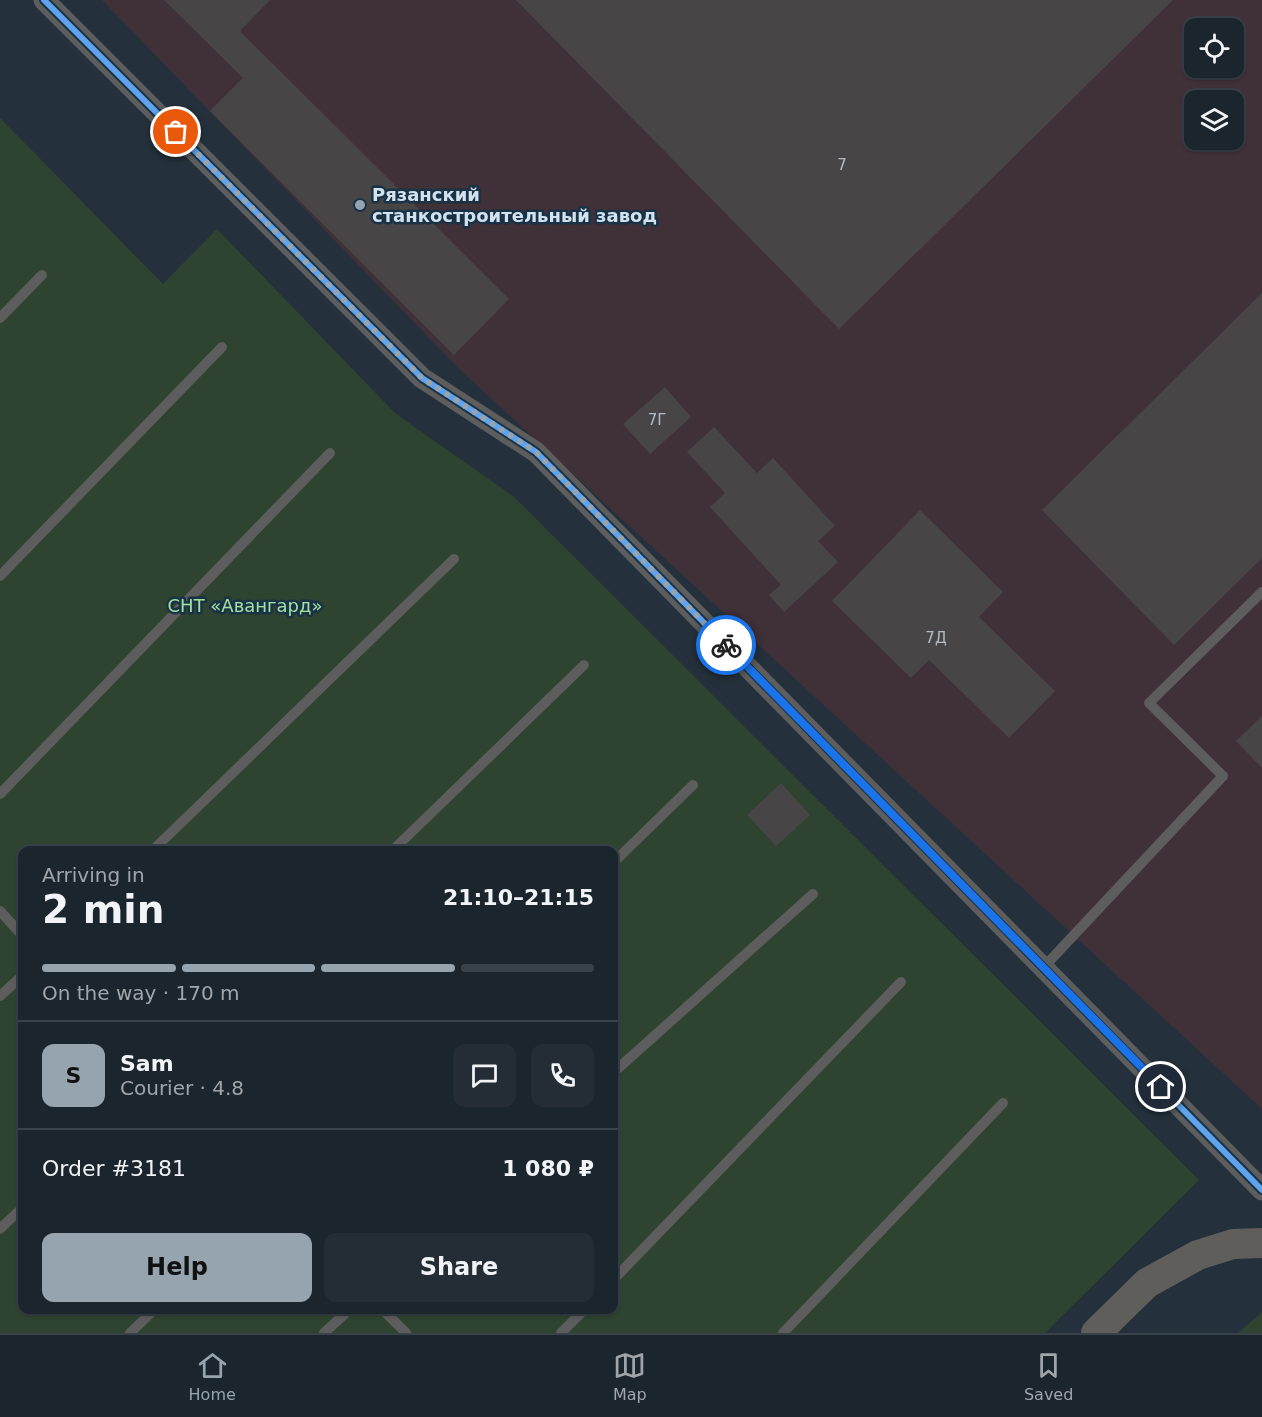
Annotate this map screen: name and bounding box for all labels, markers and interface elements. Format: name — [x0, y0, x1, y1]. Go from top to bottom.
map controls — [1184, 18, 1244, 150]
button: locate — [1184, 18, 1244, 78]
button: layers — [1184, 90, 1244, 150]
pin — [150, 106, 201, 157]
icon: bag — [159, 115, 192, 148]
house number: 7 — [837, 156, 847, 174]
place label: Рязанский станкостроительный завод — [372, 184, 657, 226]
marker: Рязанский станкостроительный завод — [353, 198, 367, 212]
house number: 7Г — [648, 411, 666, 429]
park label: СНТ «Авангард» — [168, 595, 322, 616]
courier — [696, 615, 756, 675]
icon: bike — [710, 629, 743, 662]
house number: 7Д — [925, 629, 947, 647]
text: Arriving in — [42, 863, 145, 887]
text: 21:10–21:15 — [443, 885, 594, 910]
text: 2 min — [42, 887, 164, 932]
text: On the way · 170 m — [42, 981, 240, 1005]
button: chat — [453, 1044, 516, 1107]
button: phone — [531, 1044, 594, 1107]
text: Sam — [120, 1051, 174, 1076]
pin — [1135, 1061, 1186, 1112]
text: S — [66, 1063, 81, 1088]
icon: home — [1144, 1070, 1177, 1103]
text: Courier · 4.8 — [120, 1076, 244, 1100]
text: Order #3181 — [42, 1156, 186, 1181]
text: 1 080 ₽ — [502, 1156, 594, 1181]
button: Help — [42, 1233, 312, 1302]
button: Share — [324, 1233, 594, 1302]
tab: Home — [189, 1349, 236, 1404]
tab: Map — [613, 1349, 647, 1404]
tab: Saved — [1024, 1349, 1073, 1404]

